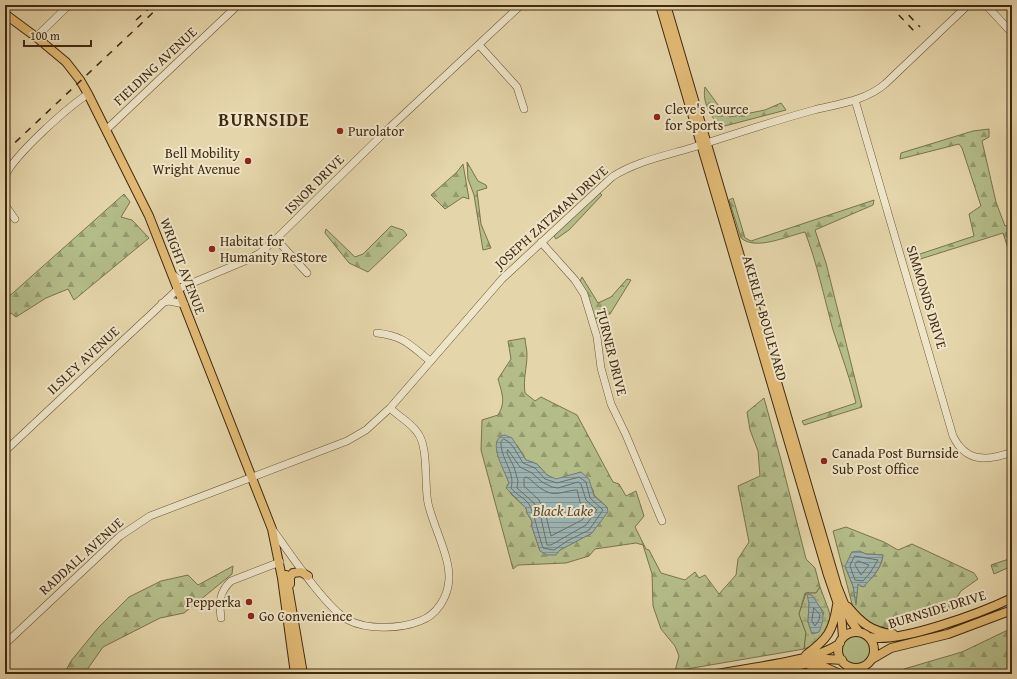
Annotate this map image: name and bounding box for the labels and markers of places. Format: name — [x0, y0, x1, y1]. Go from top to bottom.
place label: Cleve's Source for Sports — [665, 99, 749, 135]
marker: Cleve's Source for Sports — [652, 112, 662, 122]
place label: Purolator — [348, 121, 404, 141]
marker: Purolator — [335, 126, 345, 136]
place label: Bell Mobility Wright Avenue — [153, 143, 240, 179]
marker: Bell Mobility Wright Avenue — [243, 156, 253, 166]
place label: Habitat for Humanity ReStore — [220, 231, 328, 267]
marker: Habitat for Humanity ReStore — [207, 244, 217, 254]
place label: Canada Post Burnside Sub Post Office — [832, 443, 959, 479]
marker: Canada Post Burnside Sub Post Office — [819, 456, 829, 466]
place label: Pepperka — [186, 592, 241, 612]
marker: Pepperka — [244, 597, 254, 607]
place label: Go Convenience — [259, 606, 353, 626]
marker: Go Convenience — [246, 611, 256, 621]

